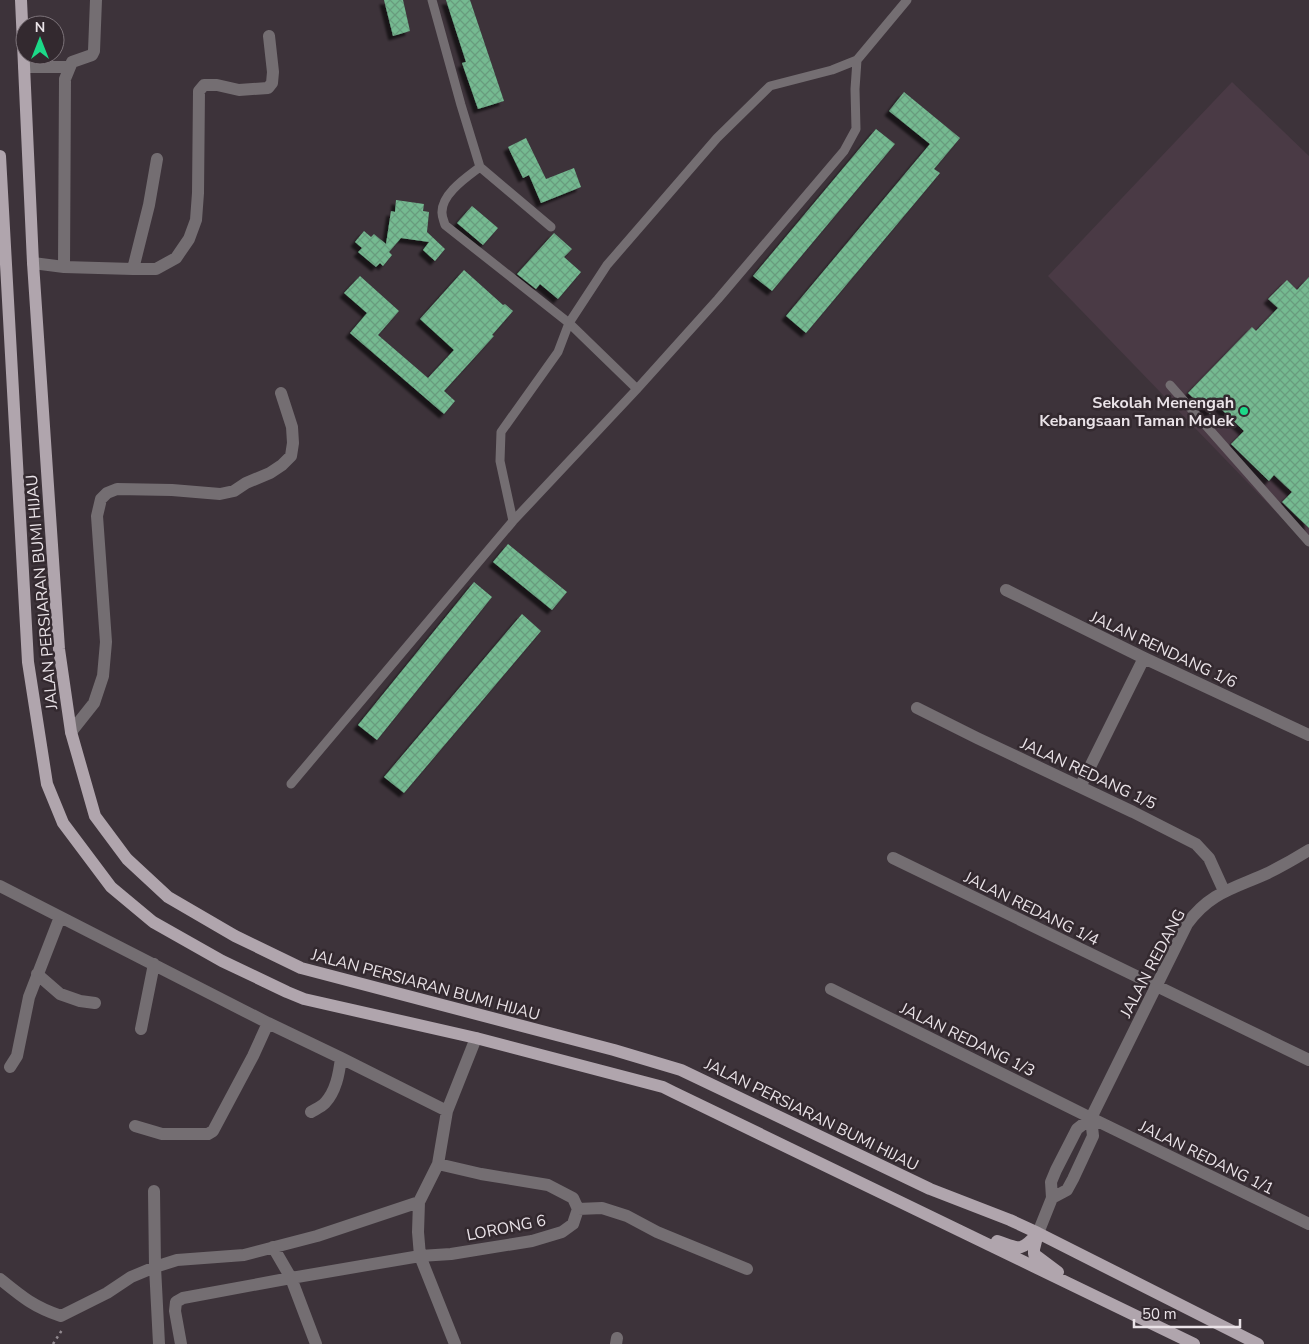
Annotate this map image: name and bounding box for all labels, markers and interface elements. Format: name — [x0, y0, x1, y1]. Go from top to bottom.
north arrow — [15, 15, 65, 65]
text: N — [35, 18, 45, 37]
place label: Sekolah Menengah Kebangsaan Taman Molek — [1039, 392, 1234, 432]
marker: Sekolah Menengah Kebangsaan Taman Molek — [1238, 405, 1250, 417]
street label: JALAN PERSIARAN BUMI HIJAU — [21, 474, 63, 711]
street label: JALAN RENDANG 1/6 — [1086, 606, 1240, 694]
street label: JALAN REDANG 1/5 — [1016, 732, 1160, 815]
street label: JALAN REDANG 1/4 — [960, 866, 1103, 951]
street label: JALAN REDANG — [1115, 905, 1191, 1022]
street label: JALAN PERSIARAN BUMI HIJAU — [308, 944, 542, 1026]
street label: JALAN REDANG 1/3 — [896, 997, 1039, 1082]
street label: JALAN PERSIARAN BUMI HIJAU — [700, 1053, 922, 1176]
street label: JALAN REDANG 1/1 — [1135, 1115, 1278, 1200]
street label: LORONG 6 — [465, 1210, 548, 1246]
scale bar — [1134, 1296, 1240, 1328]
text: 50 m — [1142, 1304, 1177, 1324]

